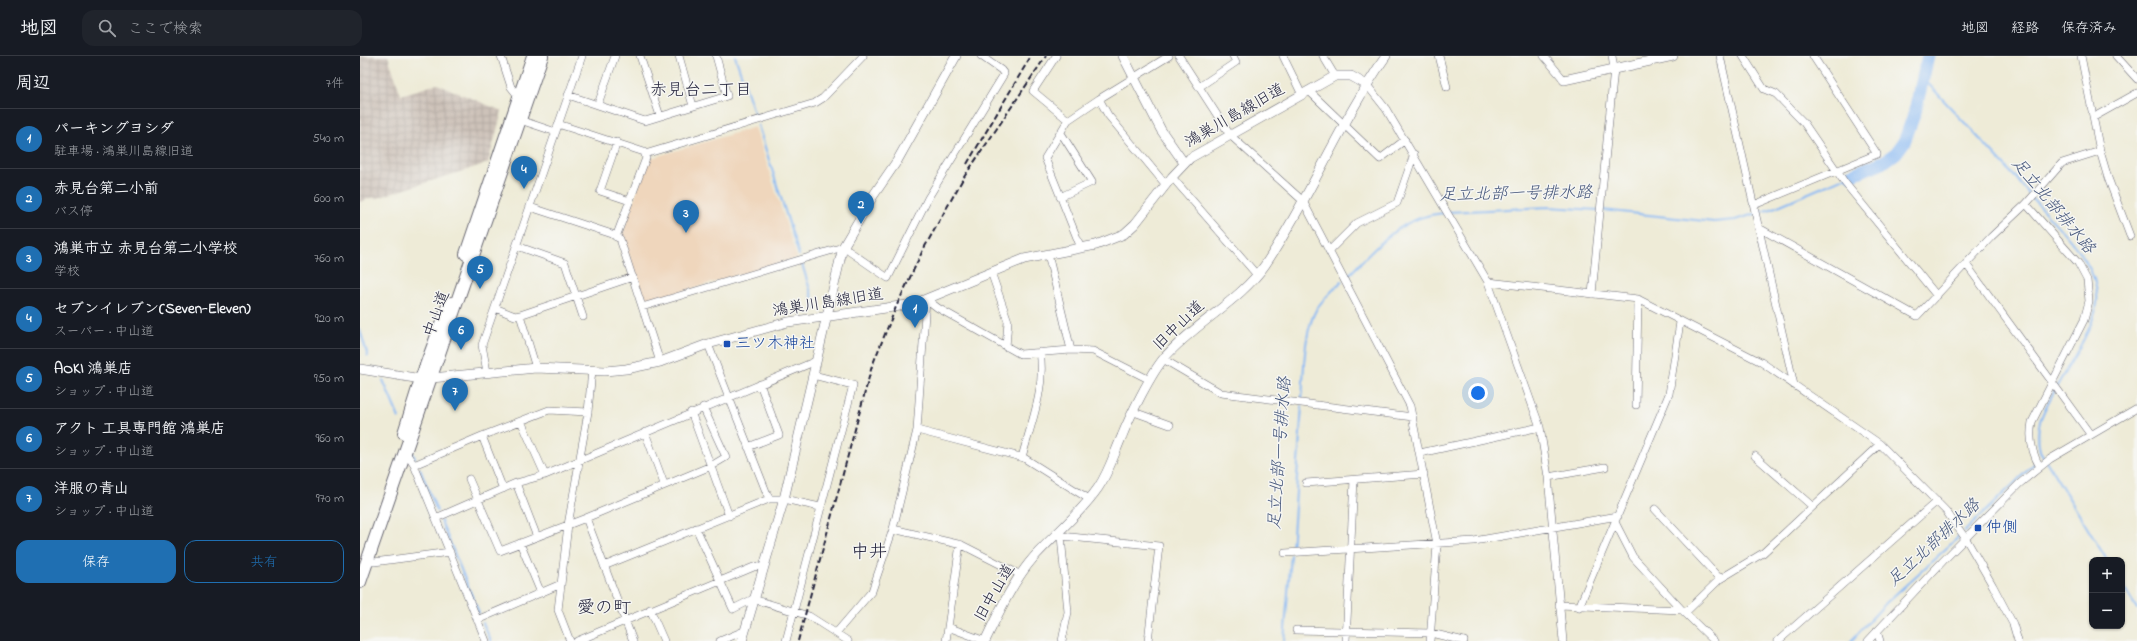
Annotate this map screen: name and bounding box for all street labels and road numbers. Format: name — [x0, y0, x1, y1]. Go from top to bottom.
street label: 鴻巣川島線旧道 — [1180, 78, 1290, 154]
street label: 鴻巣川島線旧道 — [771, 282, 885, 324]
street label: 中山道 — [418, 287, 456, 341]
street label: 旧中山道 — [1148, 295, 1210, 357]
street label: 旧中山道 — [969, 559, 1021, 627]

